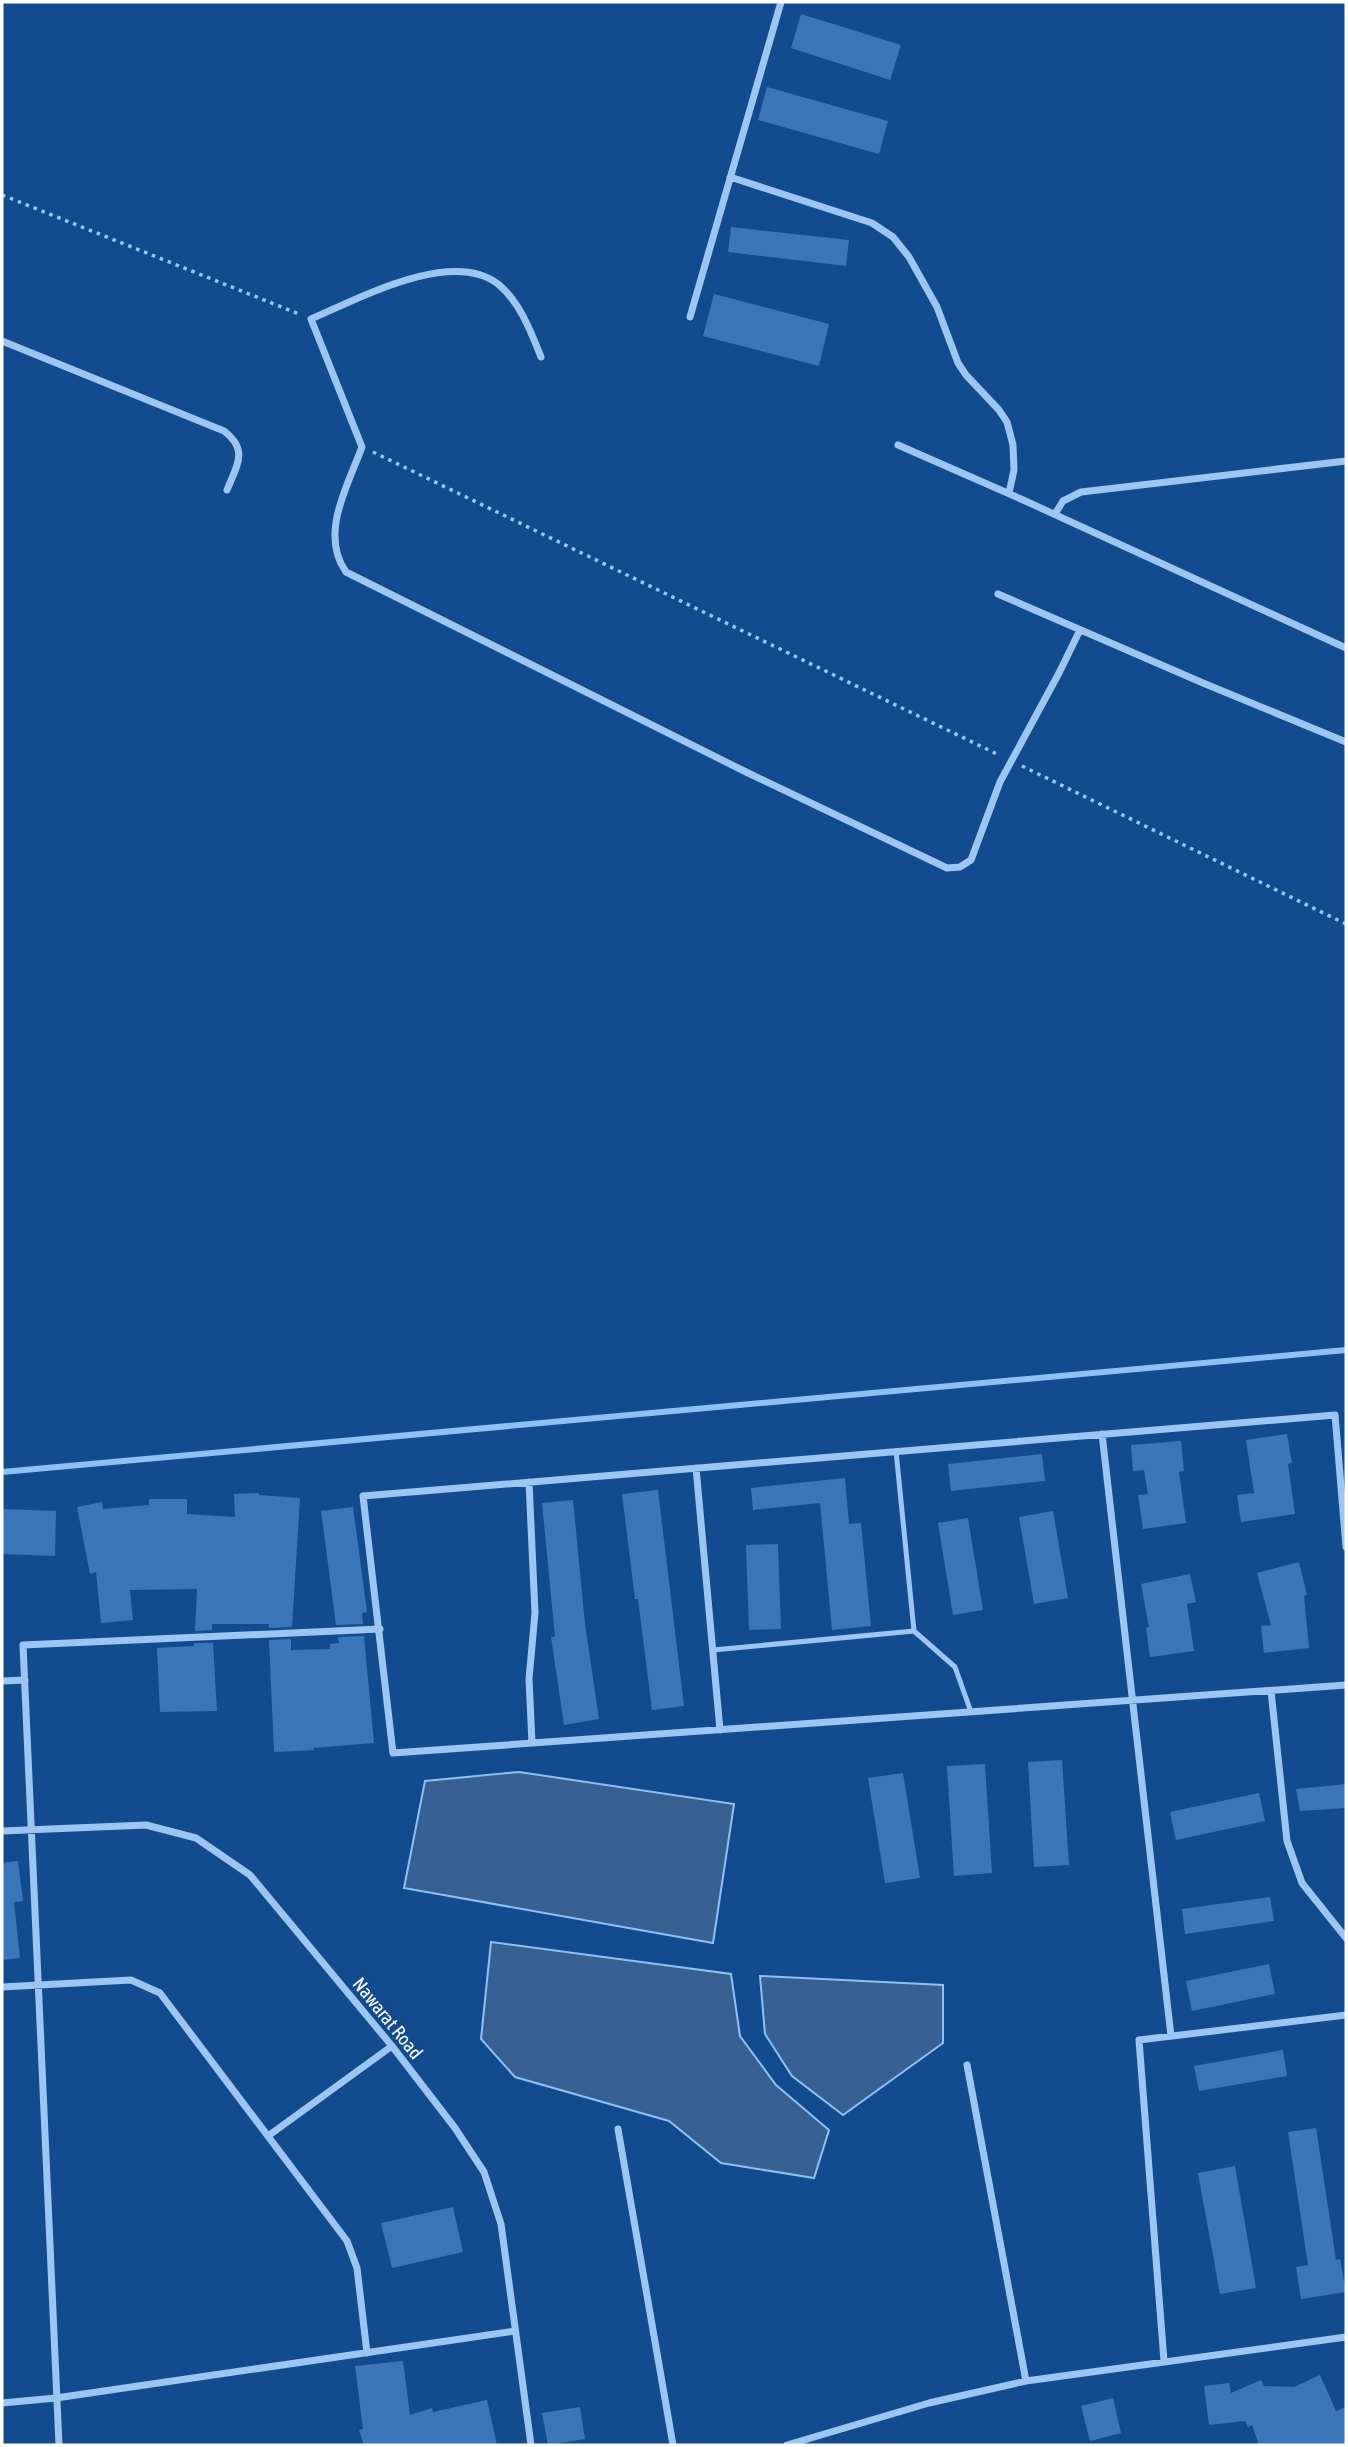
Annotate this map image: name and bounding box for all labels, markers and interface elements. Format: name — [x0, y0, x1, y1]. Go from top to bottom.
street label: Nawarat Road — [348, 1973, 428, 2063]

